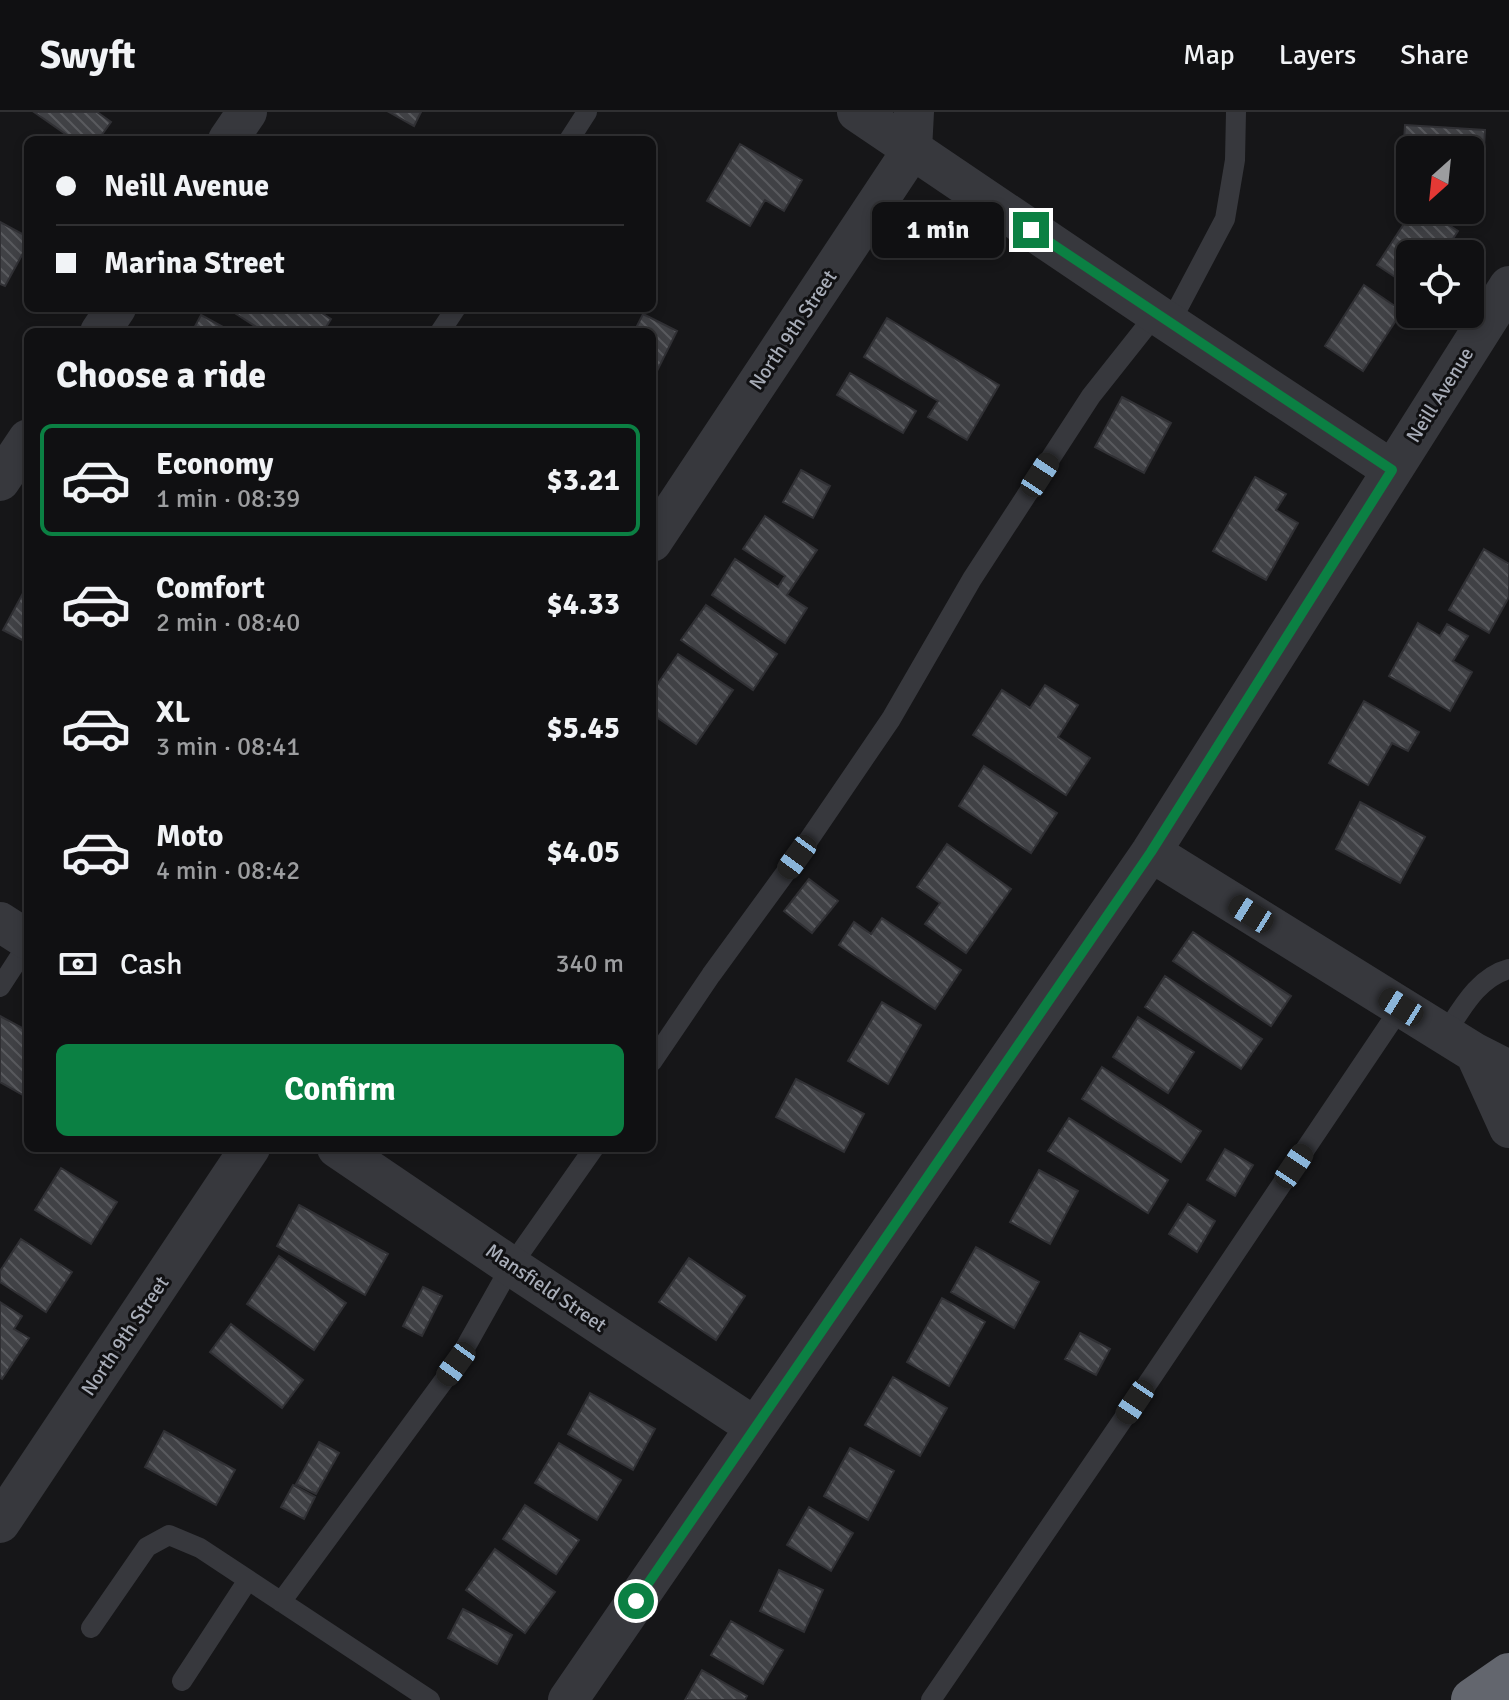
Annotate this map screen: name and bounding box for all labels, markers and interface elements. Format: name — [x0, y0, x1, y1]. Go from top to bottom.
text: Swyft — [40, 32, 136, 79]
text: Map — [1183, 38, 1235, 72]
text: Layers — [1279, 38, 1356, 72]
text: Share — [1400, 38, 1469, 72]
north arrow — [1396, 136, 1484, 224]
map controls — [1396, 136, 1484, 328]
text: Neill Avenue — [104, 168, 269, 205]
callout: 1 min — [871, 202, 1003, 258]
route end — [1013, 212, 1049, 248]
text: 1 min — [907, 214, 969, 246]
button: locate — [1396, 240, 1484, 328]
text: Marina Street — [104, 245, 285, 282]
street label: North 9th Street — [744, 265, 842, 395]
street label: Neill Avenue — [1401, 343, 1479, 447]
text: Choose a ride — [56, 353, 266, 398]
icon: car — [60, 444, 132, 516]
text: Economy — [156, 446, 273, 483]
car — [1017, 448, 1063, 502]
text: $3.21 — [547, 462, 620, 499]
text: 1 min · 08:39 — [156, 483, 300, 515]
icon: car — [60, 568, 132, 640]
text: Comfort — [156, 570, 265, 607]
text: $4.33 — [547, 586, 620, 623]
text: 2 min · 08:40 — [156, 607, 300, 639]
icon: car — [60, 692, 132, 764]
text: XL — [156, 694, 190, 731]
text: $5.45 — [547, 710, 620, 747]
text: 3 min · 08:41 — [156, 731, 300, 763]
icon: car — [60, 816, 132, 888]
text: Moto — [156, 818, 223, 855]
car — [773, 831, 821, 883]
text: $4.05 — [547, 834, 620, 871]
text: 4 min · 08:42 — [156, 855, 300, 887]
car — [1224, 891, 1278, 937]
icon: cash — [56, 942, 100, 986]
text: Cash — [120, 946, 183, 983]
text: 340 m — [555, 948, 624, 980]
car — [1374, 984, 1428, 1030]
button: Confirm — [56, 1044, 624, 1136]
car — [1271, 1139, 1317, 1193]
street label: Mansfield Street — [481, 1238, 611, 1338]
street label: North 9th Street — [76, 1271, 174, 1401]
car — [432, 1338, 480, 1390]
car — [1112, 1375, 1158, 1429]
route start — [618, 1583, 654, 1619]

